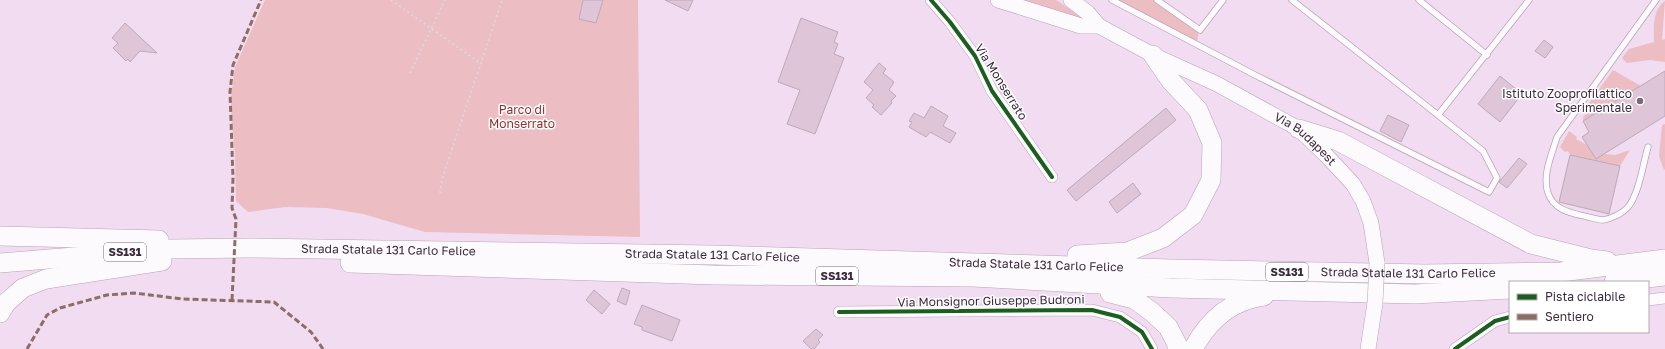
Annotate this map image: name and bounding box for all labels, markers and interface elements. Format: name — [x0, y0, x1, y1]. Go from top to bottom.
street label: Via Monserrato — [972, 41, 1031, 123]
place label: Istituto Zooprofilattico Sperimentale — [1502, 86, 1632, 115]
marker: Istituto Zooprofilattico Sperimentale — [1635, 96, 1645, 106]
park label: Parco di Monserrato — [489, 102, 555, 131]
street label: Via Budapest — [1272, 109, 1340, 168]
street label: Strada Statale 131 Carlo Felice — [301, 241, 476, 258]
road number: SS131 — [104, 243, 146, 261]
street label: Strada Statale 131 Carlo Felice — [625, 246, 800, 265]
street label: Strada Statale 131 Carlo Felice — [949, 254, 1124, 275]
road number: SS131 — [1266, 263, 1308, 281]
street label: Strada Statale 131 Carlo Felice — [1321, 264, 1496, 281]
road number: SS131 — [816, 267, 858, 285]
legend — [1509, 281, 1649, 333]
text: Pista ciclabile — [1545, 289, 1625, 304]
street label: Via Monsignor Giuseppe Budroni — [897, 291, 1085, 310]
text: Sentiero — [1545, 309, 1594, 324]

